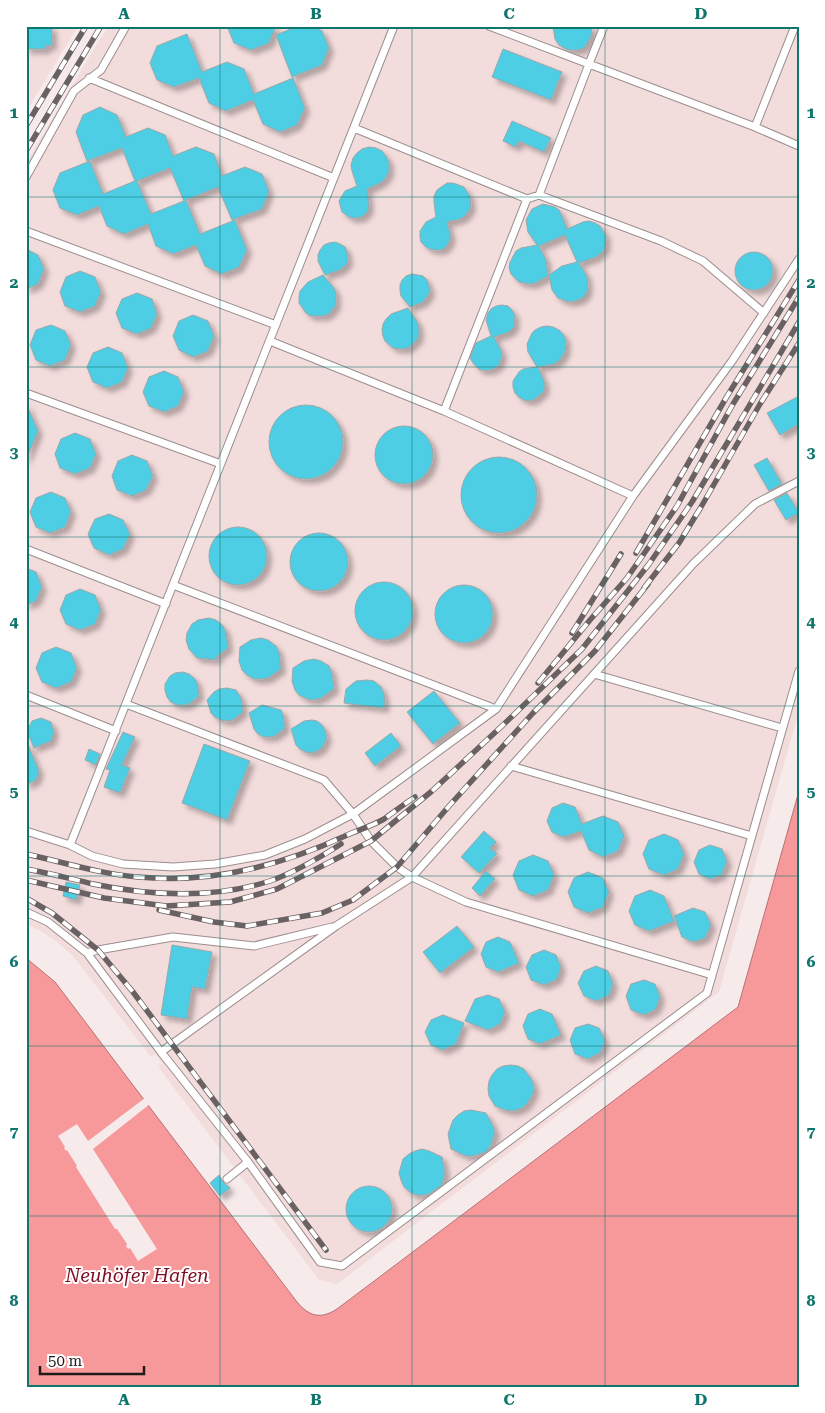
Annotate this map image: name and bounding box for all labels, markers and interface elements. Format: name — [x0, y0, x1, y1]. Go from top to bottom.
text: A — [118, 4, 130, 23]
text: B — [310, 4, 322, 23]
text: C — [503, 4, 515, 23]
text: D — [695, 4, 708, 23]
text: 1 — [10, 103, 19, 122]
text: 1 — [807, 103, 816, 122]
text: 2 — [10, 273, 19, 292]
text: 2 — [807, 273, 816, 292]
text: 3 — [10, 443, 19, 462]
text: 3 — [807, 443, 816, 462]
text: 4 — [10, 612, 19, 631]
text: 4 — [807, 612, 816, 631]
text: 5 — [10, 782, 19, 801]
text: 5 — [807, 782, 816, 801]
text: 6 — [10, 952, 19, 971]
text: 6 — [807, 952, 816, 971]
text: 7 — [10, 1122, 19, 1141]
text: 7 — [807, 1122, 816, 1141]
water label: Neuhöfer Hafen — [64, 1264, 209, 1287]
text: 8 — [10, 1291, 19, 1310]
text: 8 — [807, 1291, 816, 1310]
scale bar — [40, 1343, 144, 1375]
text: 50 m — [48, 1352, 83, 1370]
text: A — [118, 1390, 130, 1409]
text: B — [310, 1390, 322, 1409]
text: C — [503, 1390, 515, 1409]
text: D — [695, 1390, 708, 1409]

